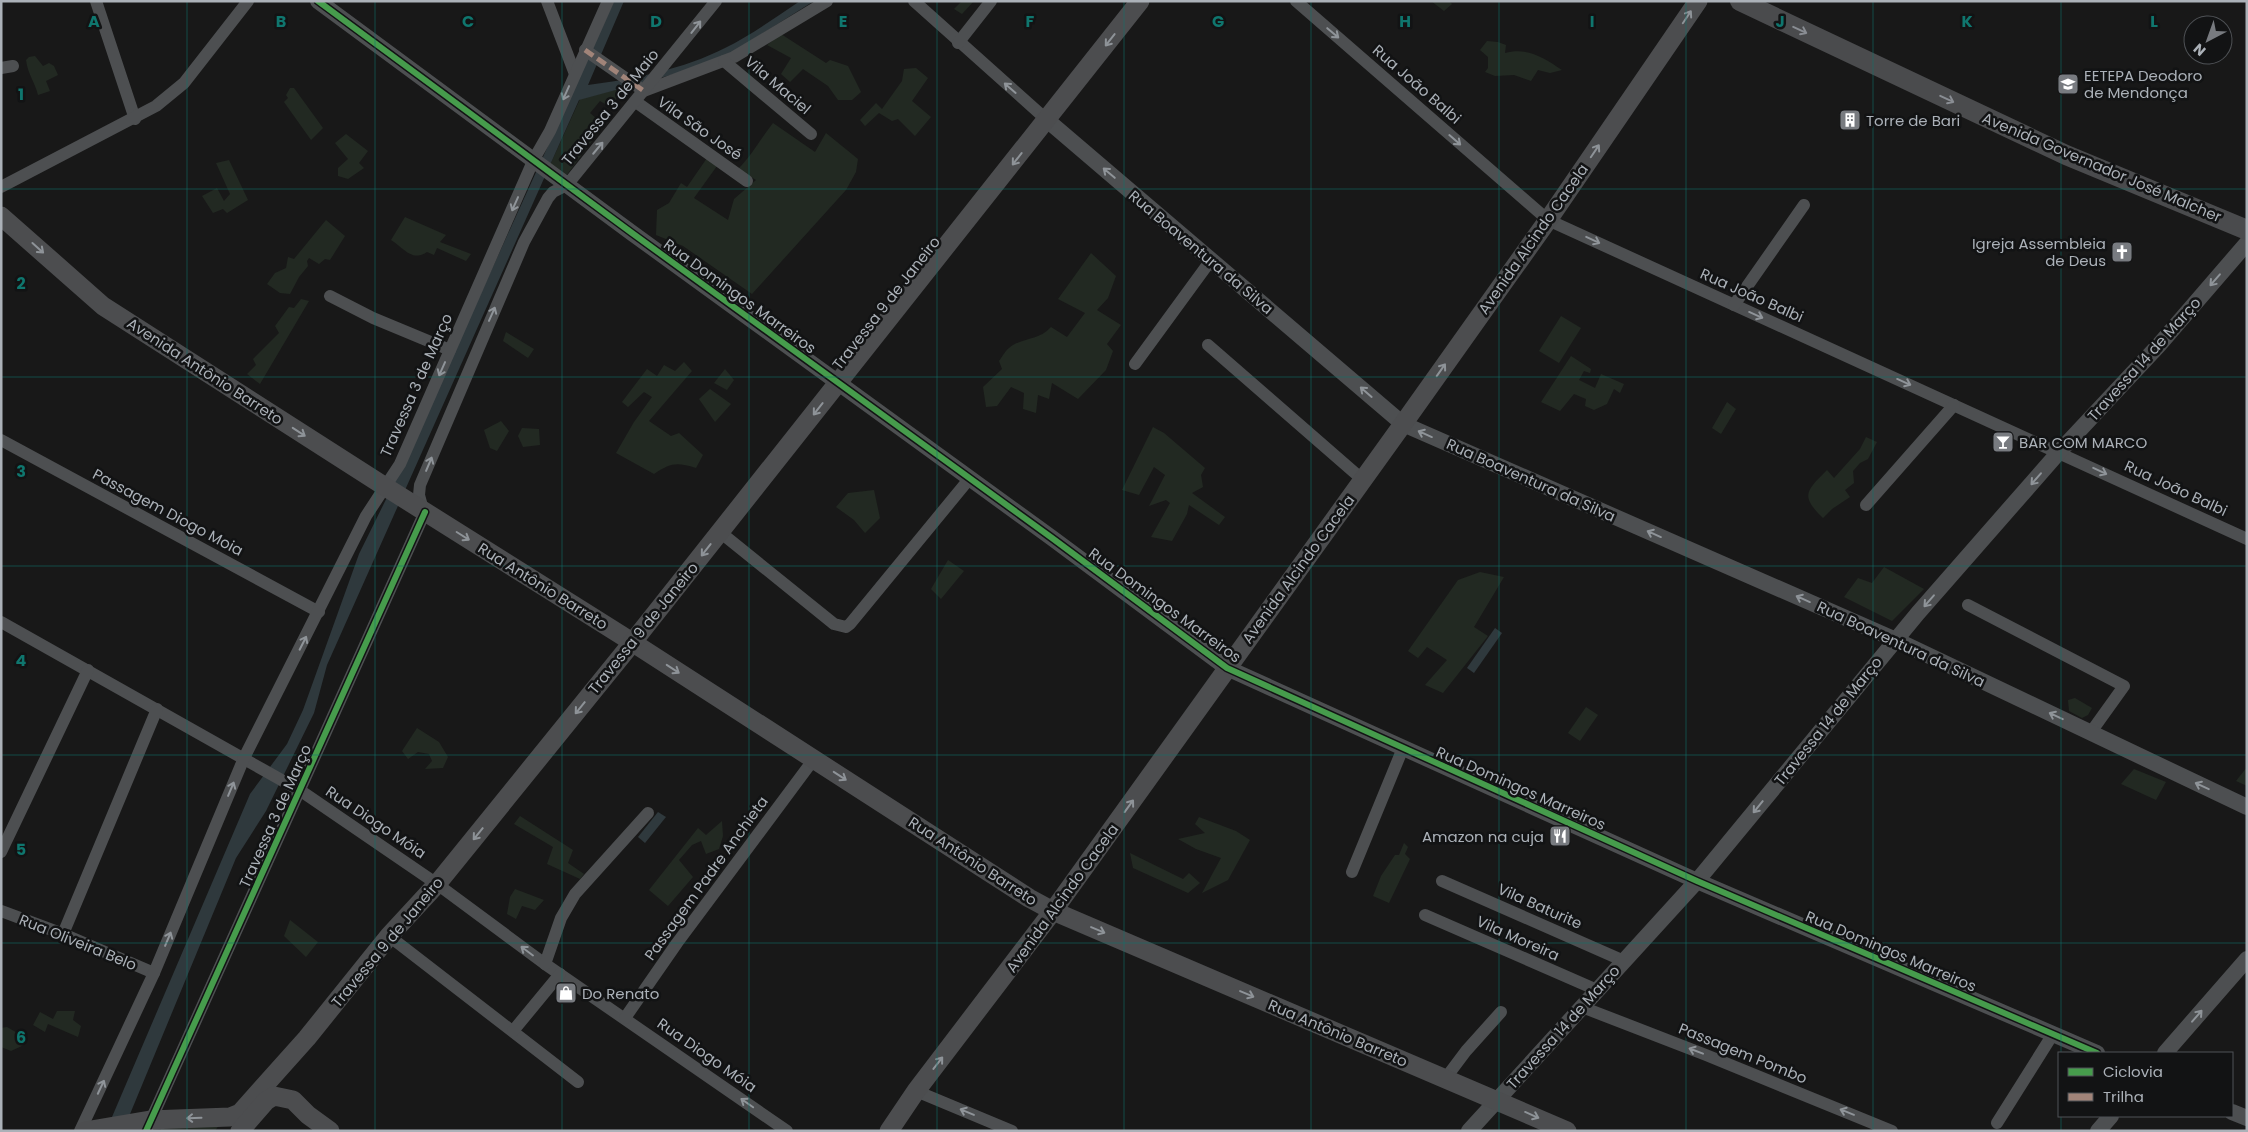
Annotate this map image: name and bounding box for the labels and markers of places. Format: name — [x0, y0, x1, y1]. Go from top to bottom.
place label: EETEPA Deodoro de Mendonça — [2084, 65, 2202, 103]
school or university icon: EETEPA Deodoro de Mendonça — [2056, 72, 2080, 96]
building icon: Torre de Bari — [1838, 108, 1862, 132]
place label: Torre de Bari — [1866, 110, 1960, 131]
place label: Igreja Assembleia de Deus — [1972, 233, 2106, 271]
church icon: Igreja Assembleia de Deus — [2110, 240, 2134, 264]
bar icon: BAR COM MARCO — [1991, 430, 2015, 454]
place label: BAR COM MARCO — [2019, 432, 2147, 453]
restaurant icon: Amazon na cuja — [1548, 824, 1572, 848]
place label: Amazon na cuja — [1422, 826, 1544, 847]
shop icon: Do Renato — [554, 981, 578, 1005]
place label: Do Renato — [582, 983, 659, 1004]

